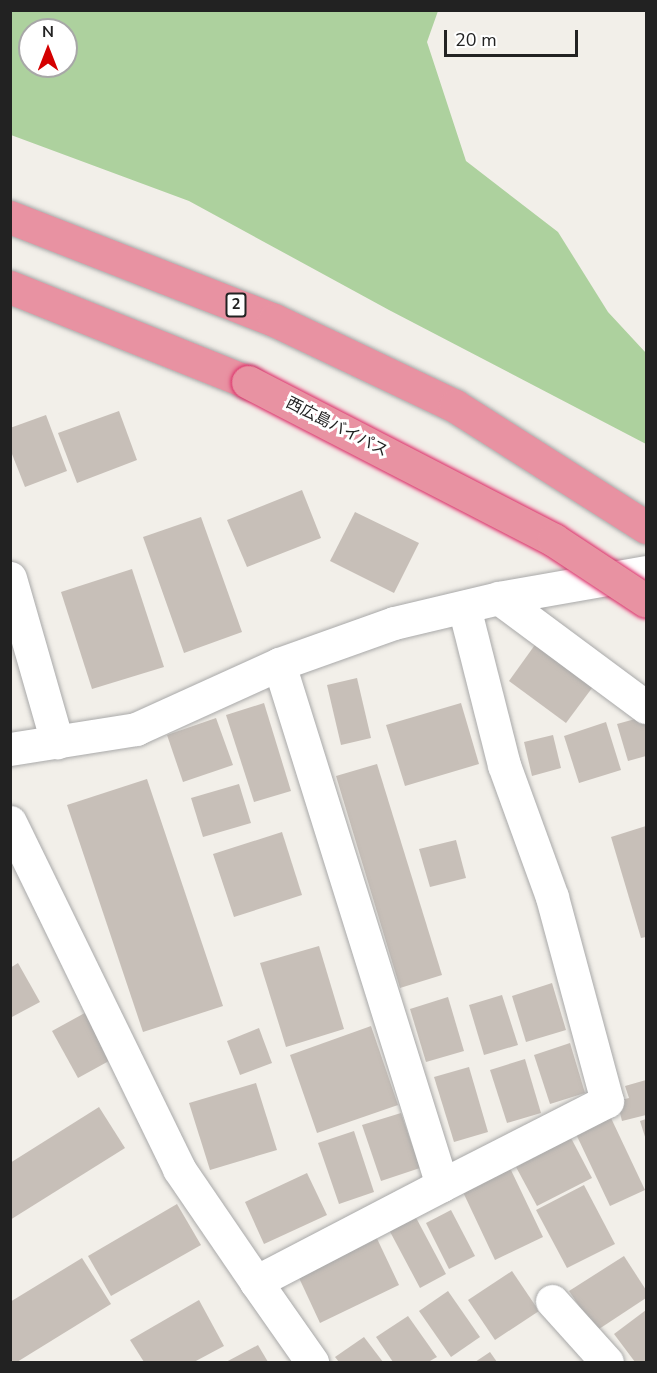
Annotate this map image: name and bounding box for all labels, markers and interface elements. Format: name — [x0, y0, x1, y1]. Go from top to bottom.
north arrow — [18, 18, 78, 78]
scale bar — [447, 18, 580, 56]
text: N — [42, 21, 54, 43]
text: 20 m — [455, 28, 497, 52]
road number: 2 — [226, 293, 246, 317]
street label: 西広島バイパス — [283, 393, 391, 461]

